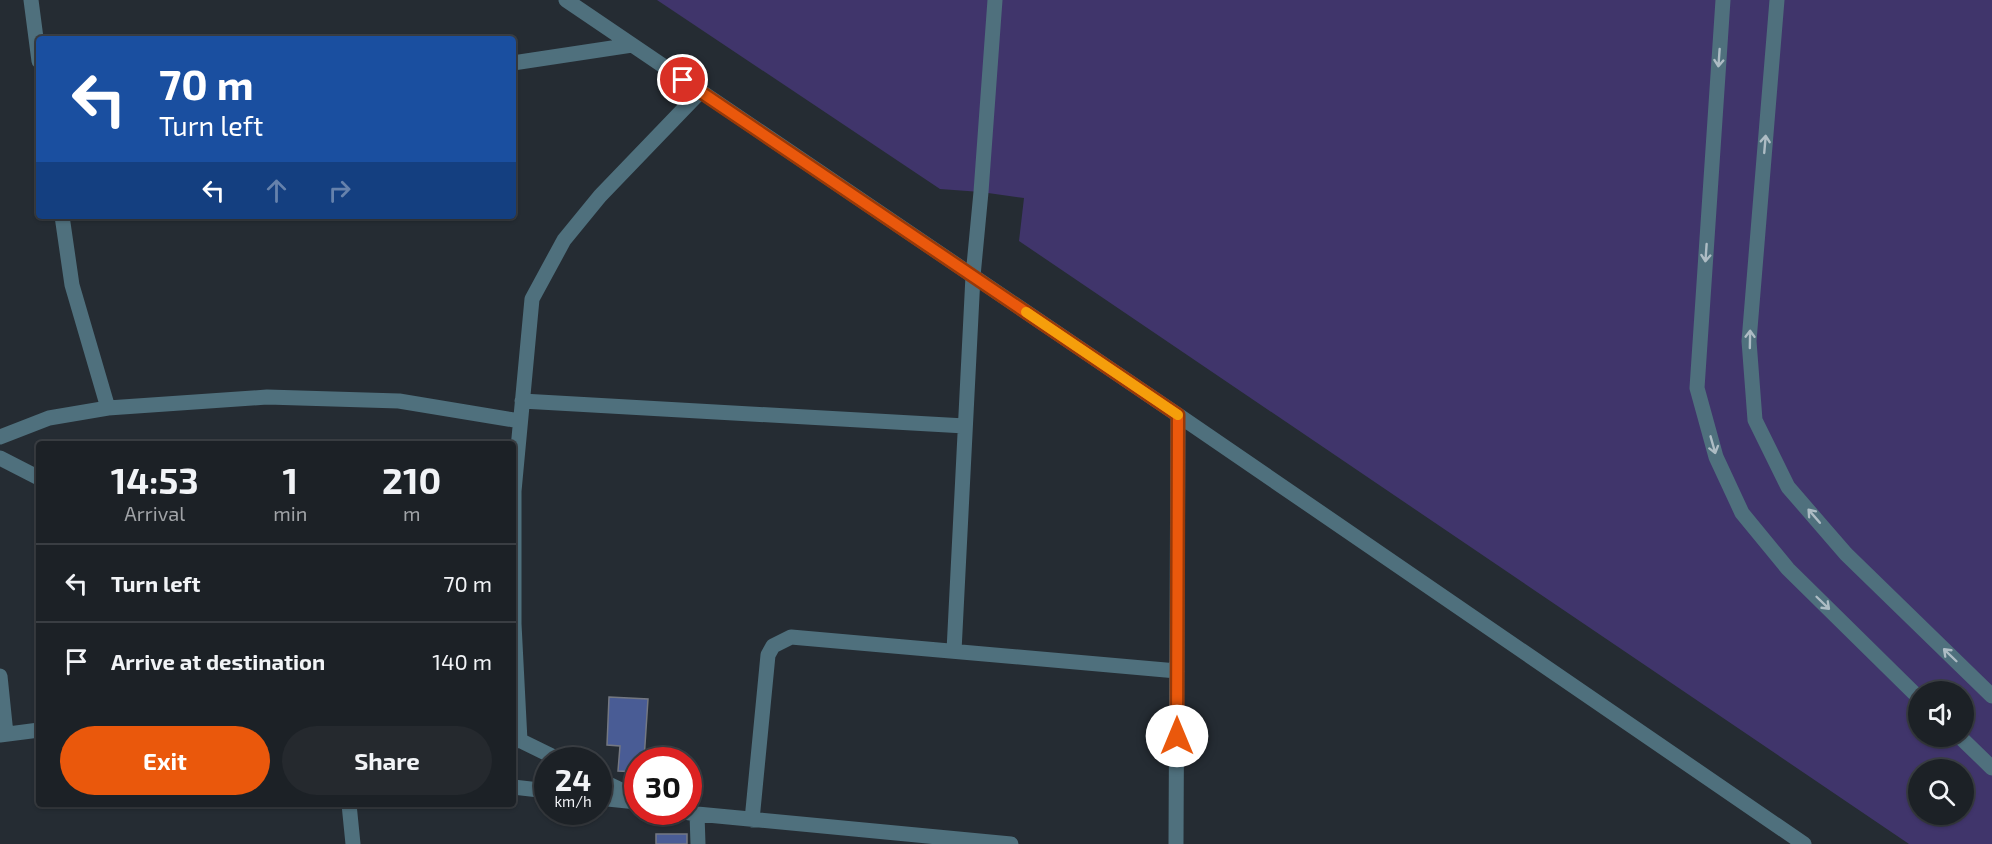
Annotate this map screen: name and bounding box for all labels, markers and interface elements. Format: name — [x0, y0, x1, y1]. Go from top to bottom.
one-way arrow — [1714, 48, 1725, 68]
pin — [657, 54, 708, 105]
text: 70 m — [159, 58, 254, 108]
icon: left — [60, 60, 138, 138]
icon: arrive — [666, 63, 699, 96]
text: Turn left — [159, 109, 263, 141]
one-way arrow — [1760, 135, 1771, 155]
icon: left — [197, 174, 230, 207]
icon: ahead — [260, 174, 293, 207]
icon: right — [323, 174, 356, 207]
one-way arrow — [1700, 242, 1711, 262]
one-way arrow — [1744, 329, 1755, 349]
one-way arrow — [1708, 435, 1719, 454]
text: 14:53 — [111, 458, 199, 501]
text: 1 — [283, 458, 298, 501]
text: 210 — [382, 458, 441, 501]
text: Arrival — [124, 501, 185, 525]
text: min — [273, 501, 307, 525]
text: m — [403, 501, 420, 525]
one-way arrow — [1807, 509, 1821, 524]
icon: left — [60, 567, 93, 600]
text: Turn left — [111, 570, 200, 596]
text: 70 m — [443, 570, 492, 596]
one-way arrow — [1815, 596, 1830, 611]
icon: arrive — [60, 645, 93, 678]
text: Arrive at destination — [111, 648, 325, 674]
text: 140 m — [432, 648, 492, 674]
one-way arrow — [1943, 648, 1958, 662]
map controls — [1908, 681, 1974, 825]
button: sound — [1908, 681, 1974, 747]
position arrow — [1145, 704, 1209, 768]
button: Exit — [60, 726, 270, 795]
button: Share — [282, 726, 492, 795]
speed limit sign: 30 — [624, 747, 702, 825]
button: search — [1908, 759, 1974, 825]
text: 24 — [555, 761, 591, 797]
text: km/h — [554, 792, 592, 810]

